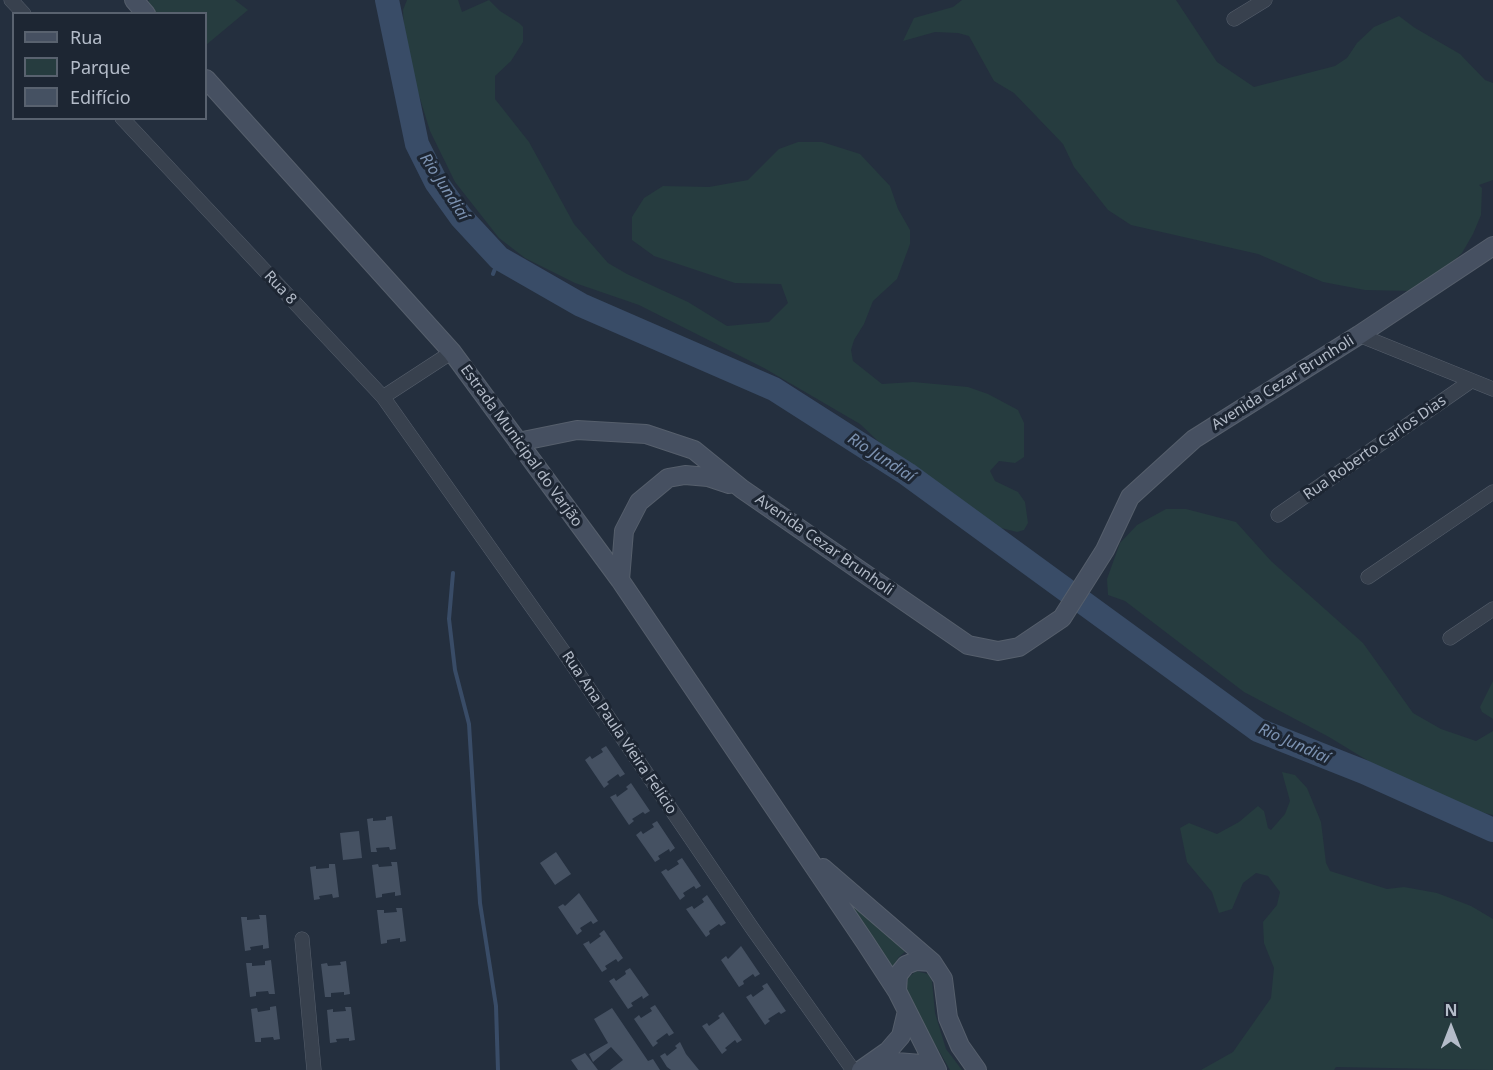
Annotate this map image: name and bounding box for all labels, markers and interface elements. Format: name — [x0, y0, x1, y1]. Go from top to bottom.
legend — [12, 12, 207, 120]
text: Rua — [70, 25, 102, 49]
text: Parque — [70, 55, 130, 79]
text: Edifício — [70, 85, 131, 109]
water label: Rio Jundiaí — [415, 150, 473, 224]
street label: Rua 8 — [260, 267, 300, 309]
street label: Avenida Cezar Brunholi — [1209, 332, 1357, 434]
street label: Estrada Municipal do Varjão — [456, 361, 586, 531]
street label: Rua Roberto Carlos Dias — [1300, 392, 1450, 504]
water label: Rio Jundiaí — [844, 429, 918, 487]
street label: Avenida Cezar Brunholi — [752, 491, 896, 599]
street label: Rua Ana Paula Vieira Felicio — [558, 648, 680, 818]
water label: Rio Jundiaí — [1255, 720, 1333, 768]
north arrow — [1421, 998, 1481, 1058]
text: N — [1444, 999, 1458, 1021]

